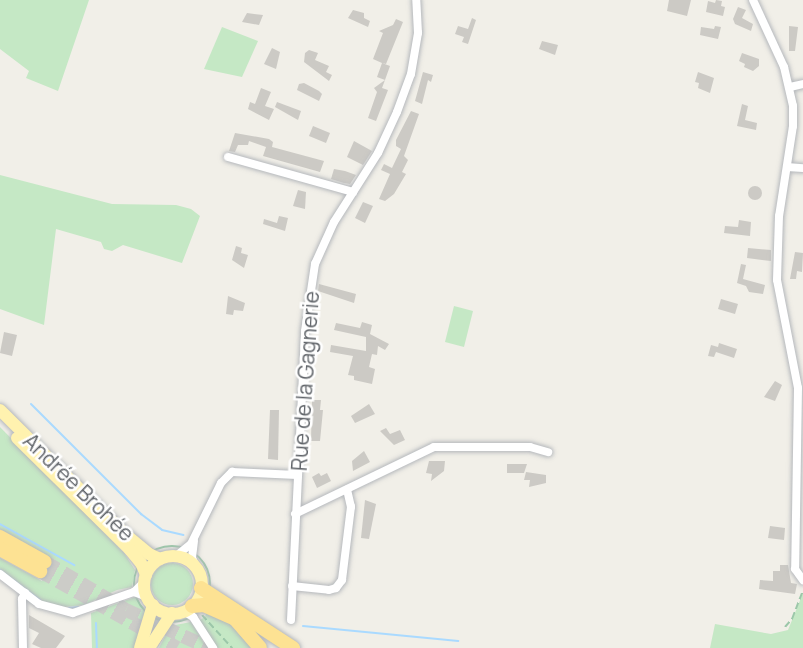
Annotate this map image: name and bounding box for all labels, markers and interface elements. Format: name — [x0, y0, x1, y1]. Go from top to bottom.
street label: Rue de la Gagnerie — [286, 290, 324, 472]
street label: Andrée Brohée — [18, 428, 140, 546]

